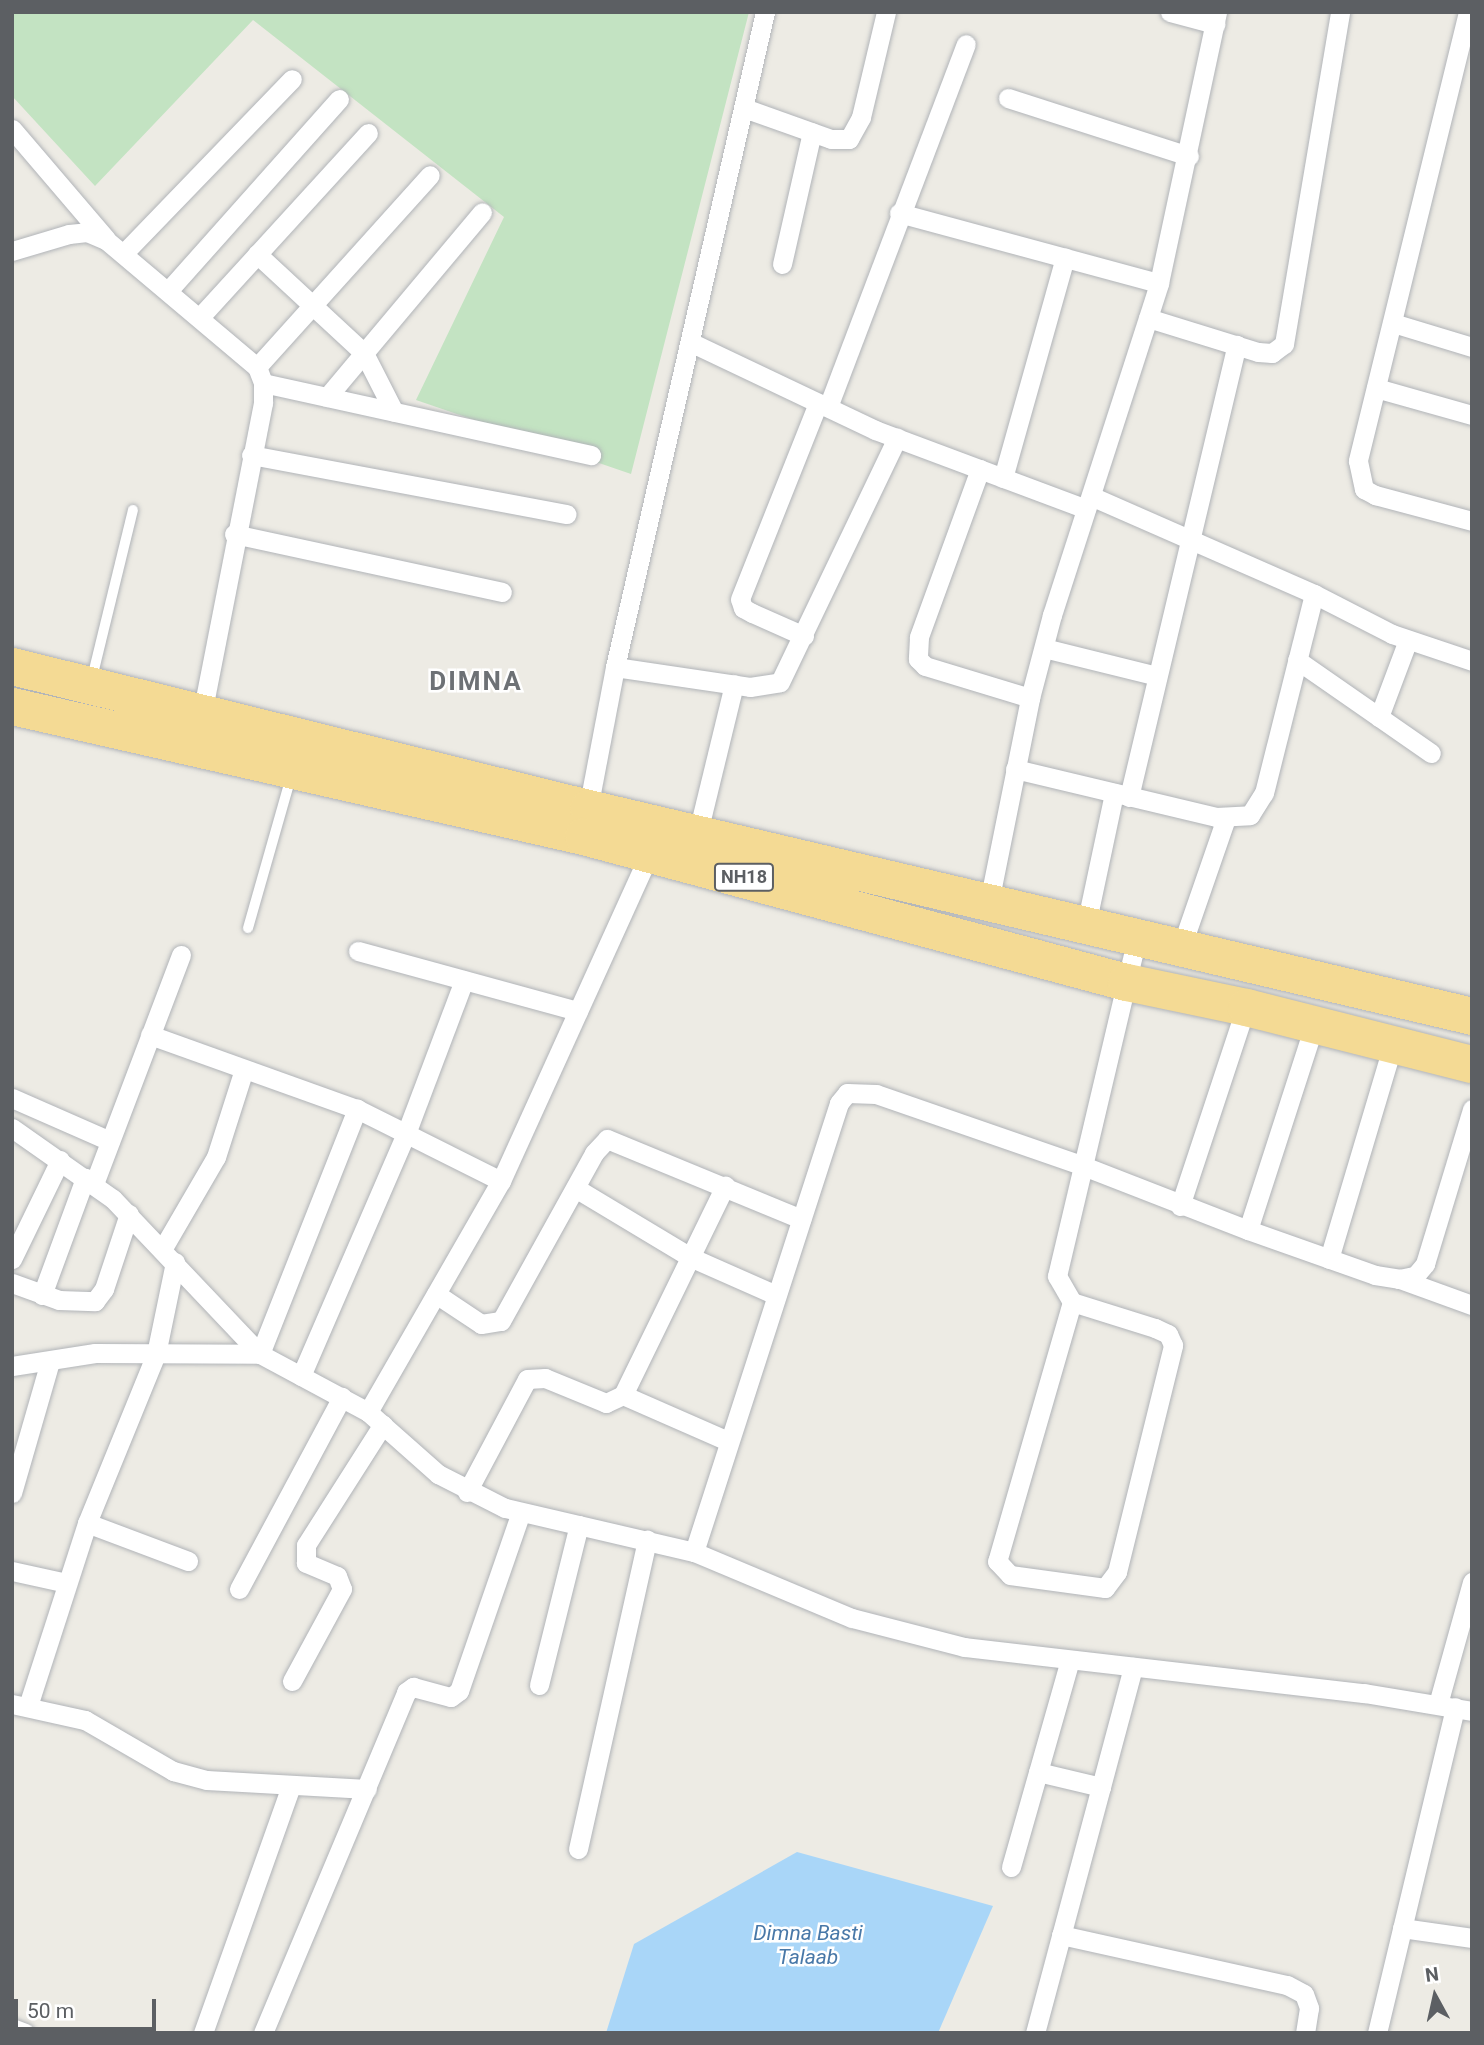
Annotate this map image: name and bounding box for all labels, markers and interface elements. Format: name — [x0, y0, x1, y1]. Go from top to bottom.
district label: DIMNA — [430, 666, 522, 698]
road number: NH18 — [712, 862, 776, 892]
water label: Dimna Basti Talaab — [753, 1920, 863, 1970]
north arrow — [1400, 1961, 1470, 2031]
text: N — [1424, 1962, 1440, 1987]
scale bar — [18, 1986, 159, 2030]
text: 50 m — [27, 1999, 74, 2023]

